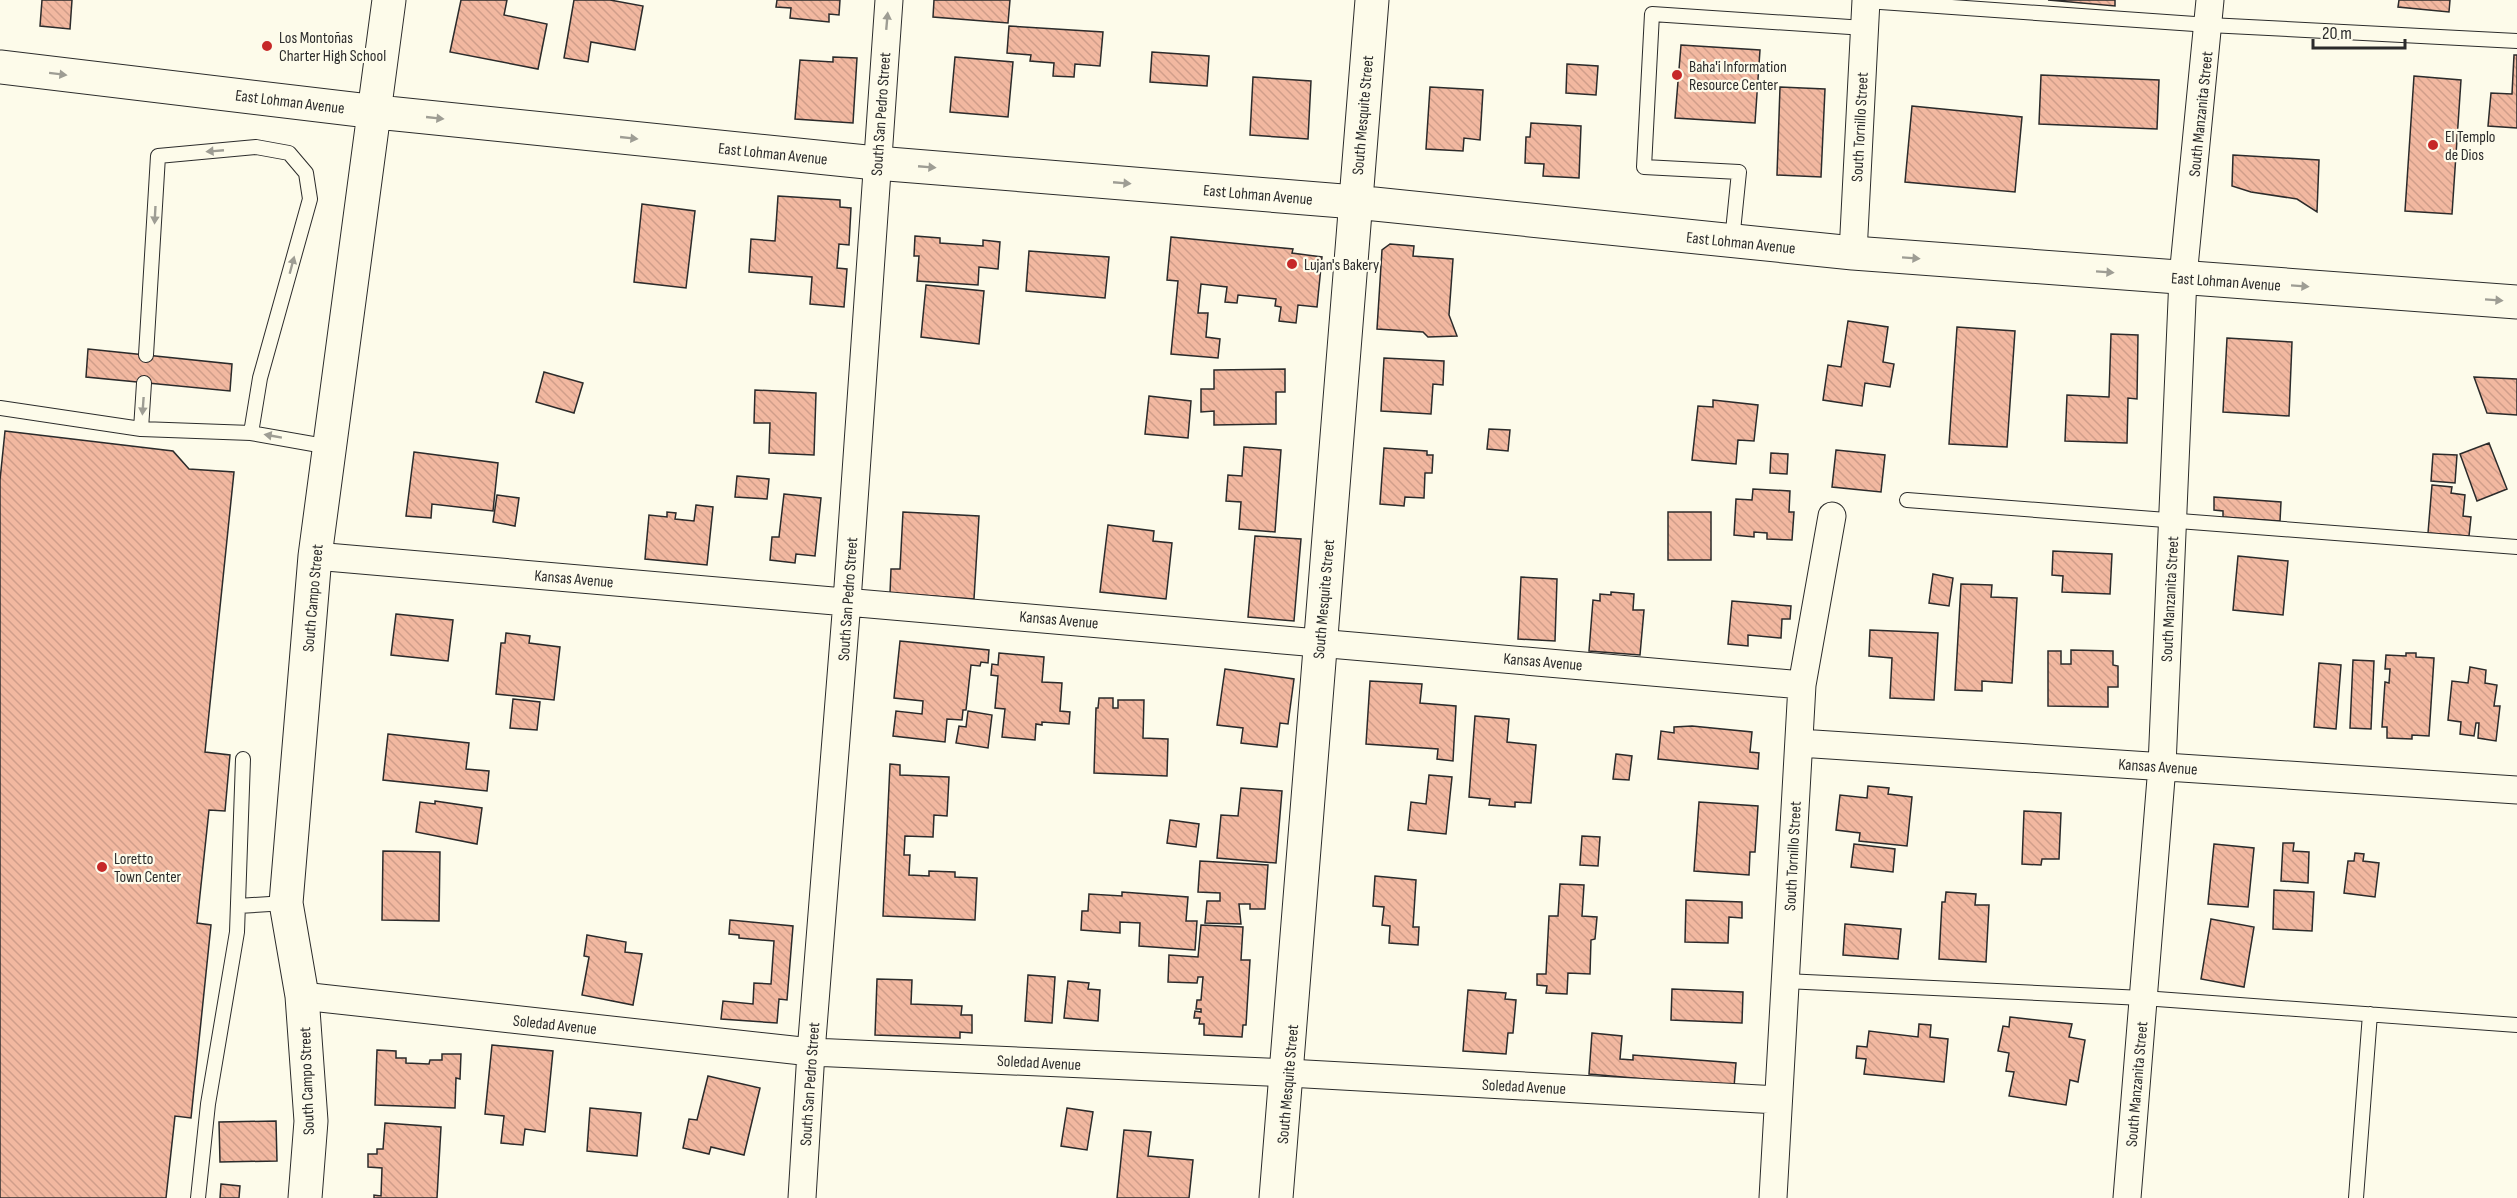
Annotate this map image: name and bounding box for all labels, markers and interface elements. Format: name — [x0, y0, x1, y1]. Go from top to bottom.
one-way arrow — [882, 12, 892, 31]
scale bar — [2313, 12, 2404, 50]
text: 20 m — [2322, 23, 2352, 44]
place label: Los Montoñas Charter High School — [279, 29, 386, 66]
marker: Los Montoñas Charter High School — [260, 39, 274, 53]
street label: South Manzanita Street — [2185, 50, 2218, 178]
street label: South San Pedro Street — [868, 51, 895, 177]
street label: South Mesquite Street — [1349, 54, 1378, 176]
place label: Baha'i Information Resource Center — [1689, 58, 1787, 95]
marker: Baha'i Information Resource Center — [1670, 68, 1684, 82]
one-way arrow — [49, 69, 68, 79]
street label: South Tornillo Street — [1848, 72, 1873, 182]
street label: East Lohman Avenue — [234, 86, 345, 119]
one-way arrow — [425, 113, 444, 123]
place label: El Templo de Dios — [2445, 128, 2496, 165]
one-way arrow — [619, 133, 638, 143]
marker: El Templo de Dios — [2426, 138, 2440, 152]
street label: East Lohman Avenue — [717, 139, 828, 170]
one-way arrow — [206, 146, 225, 156]
one-way arrow — [918, 163, 937, 172]
one-way arrow — [1112, 178, 1131, 188]
street label: East Lohman Avenue — [1202, 181, 1313, 210]
one-way arrow — [150, 205, 159, 224]
street label: East Lohman Avenue — [1685, 228, 1796, 259]
one-way arrow — [1901, 253, 1920, 262]
one-way arrow — [287, 256, 297, 274]
place label: Lujan's Bakery — [1304, 256, 1379, 275]
marker: Lujan's Bakery — [1285, 257, 1299, 271]
one-way arrow — [2096, 267, 2115, 277]
street label: East Lohman Avenue — [2170, 269, 2281, 296]
one-way arrow — [2290, 281, 2309, 291]
one-way arrow — [2485, 295, 2504, 305]
one-way arrow — [138, 397, 147, 416]
one-way arrow — [263, 432, 282, 441]
street label: South San Pedro Street — [835, 536, 862, 662]
street label: South Manzanita Street — [2158, 536, 2183, 662]
street label: South Mesquite Street — [1310, 538, 1339, 660]
street label: South Campo Street — [299, 543, 328, 653]
street label: Kansas Avenue — [533, 567, 614, 592]
street label: Kansas Avenue — [1018, 608, 1099, 633]
street label: Kansas Avenue — [1502, 650, 1583, 675]
street label: Kansas Avenue — [2118, 755, 2198, 780]
street label: South Tornillo Street — [1781, 801, 1806, 911]
place label: Loretto Town Center — [114, 850, 182, 887]
marker: Loretto Town Center — [95, 860, 109, 874]
street label: Soledad Avenue — [512, 1012, 598, 1039]
street label: South Manzanita Street — [2123, 1020, 2152, 1148]
street label: South San Pedro Street — [797, 1021, 824, 1147]
street label: South Mesquite Street — [1274, 1023, 1303, 1145]
street label: South Campo Street — [296, 1027, 319, 1135]
street label: Soledad Avenue — [996, 1052, 1081, 1075]
street label: Soledad Avenue — [1481, 1076, 1566, 1099]

